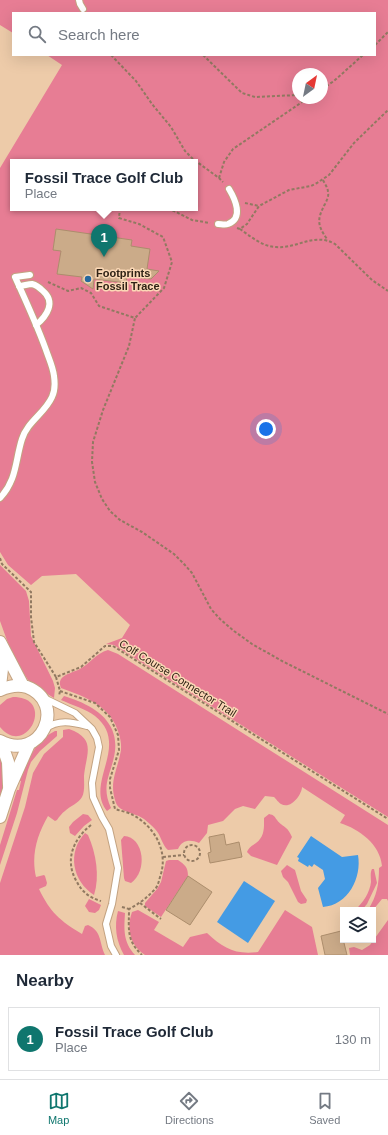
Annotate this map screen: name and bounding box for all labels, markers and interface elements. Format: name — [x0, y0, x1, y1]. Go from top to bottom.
search box — [12, 12, 376, 56]
icon: search — [26, 23, 48, 45]
text: Search here — [58, 26, 140, 43]
north arrow — [292, 68, 328, 104]
popup — [10, 159, 198, 211]
text: Fossil Trace Golf Club — [25, 169, 183, 186]
text: Place — [25, 186, 57, 201]
pin: 1 — [91, 224, 117, 257]
place label: Footprints Fossil Trace — [96, 267, 160, 292]
marker: Footprints Fossil Trace — [83, 274, 93, 284]
your location — [256, 419, 276, 439]
street label: Colf Course Connector Trail — [117, 637, 239, 719]
map controls — [340, 907, 376, 943]
button: layers — [340, 907, 376, 943]
text: Nearby — [16, 971, 74, 990]
text: Fossil Trace Golf Club — [55, 1023, 213, 1040]
text: 1 — [26, 1032, 34, 1047]
text: 130 m — [335, 1032, 371, 1047]
text: Place — [55, 1040, 88, 1055]
tab: Map — [48, 1090, 70, 1126]
tab: Directions — [165, 1090, 214, 1126]
tab: Saved — [309, 1090, 340, 1126]

